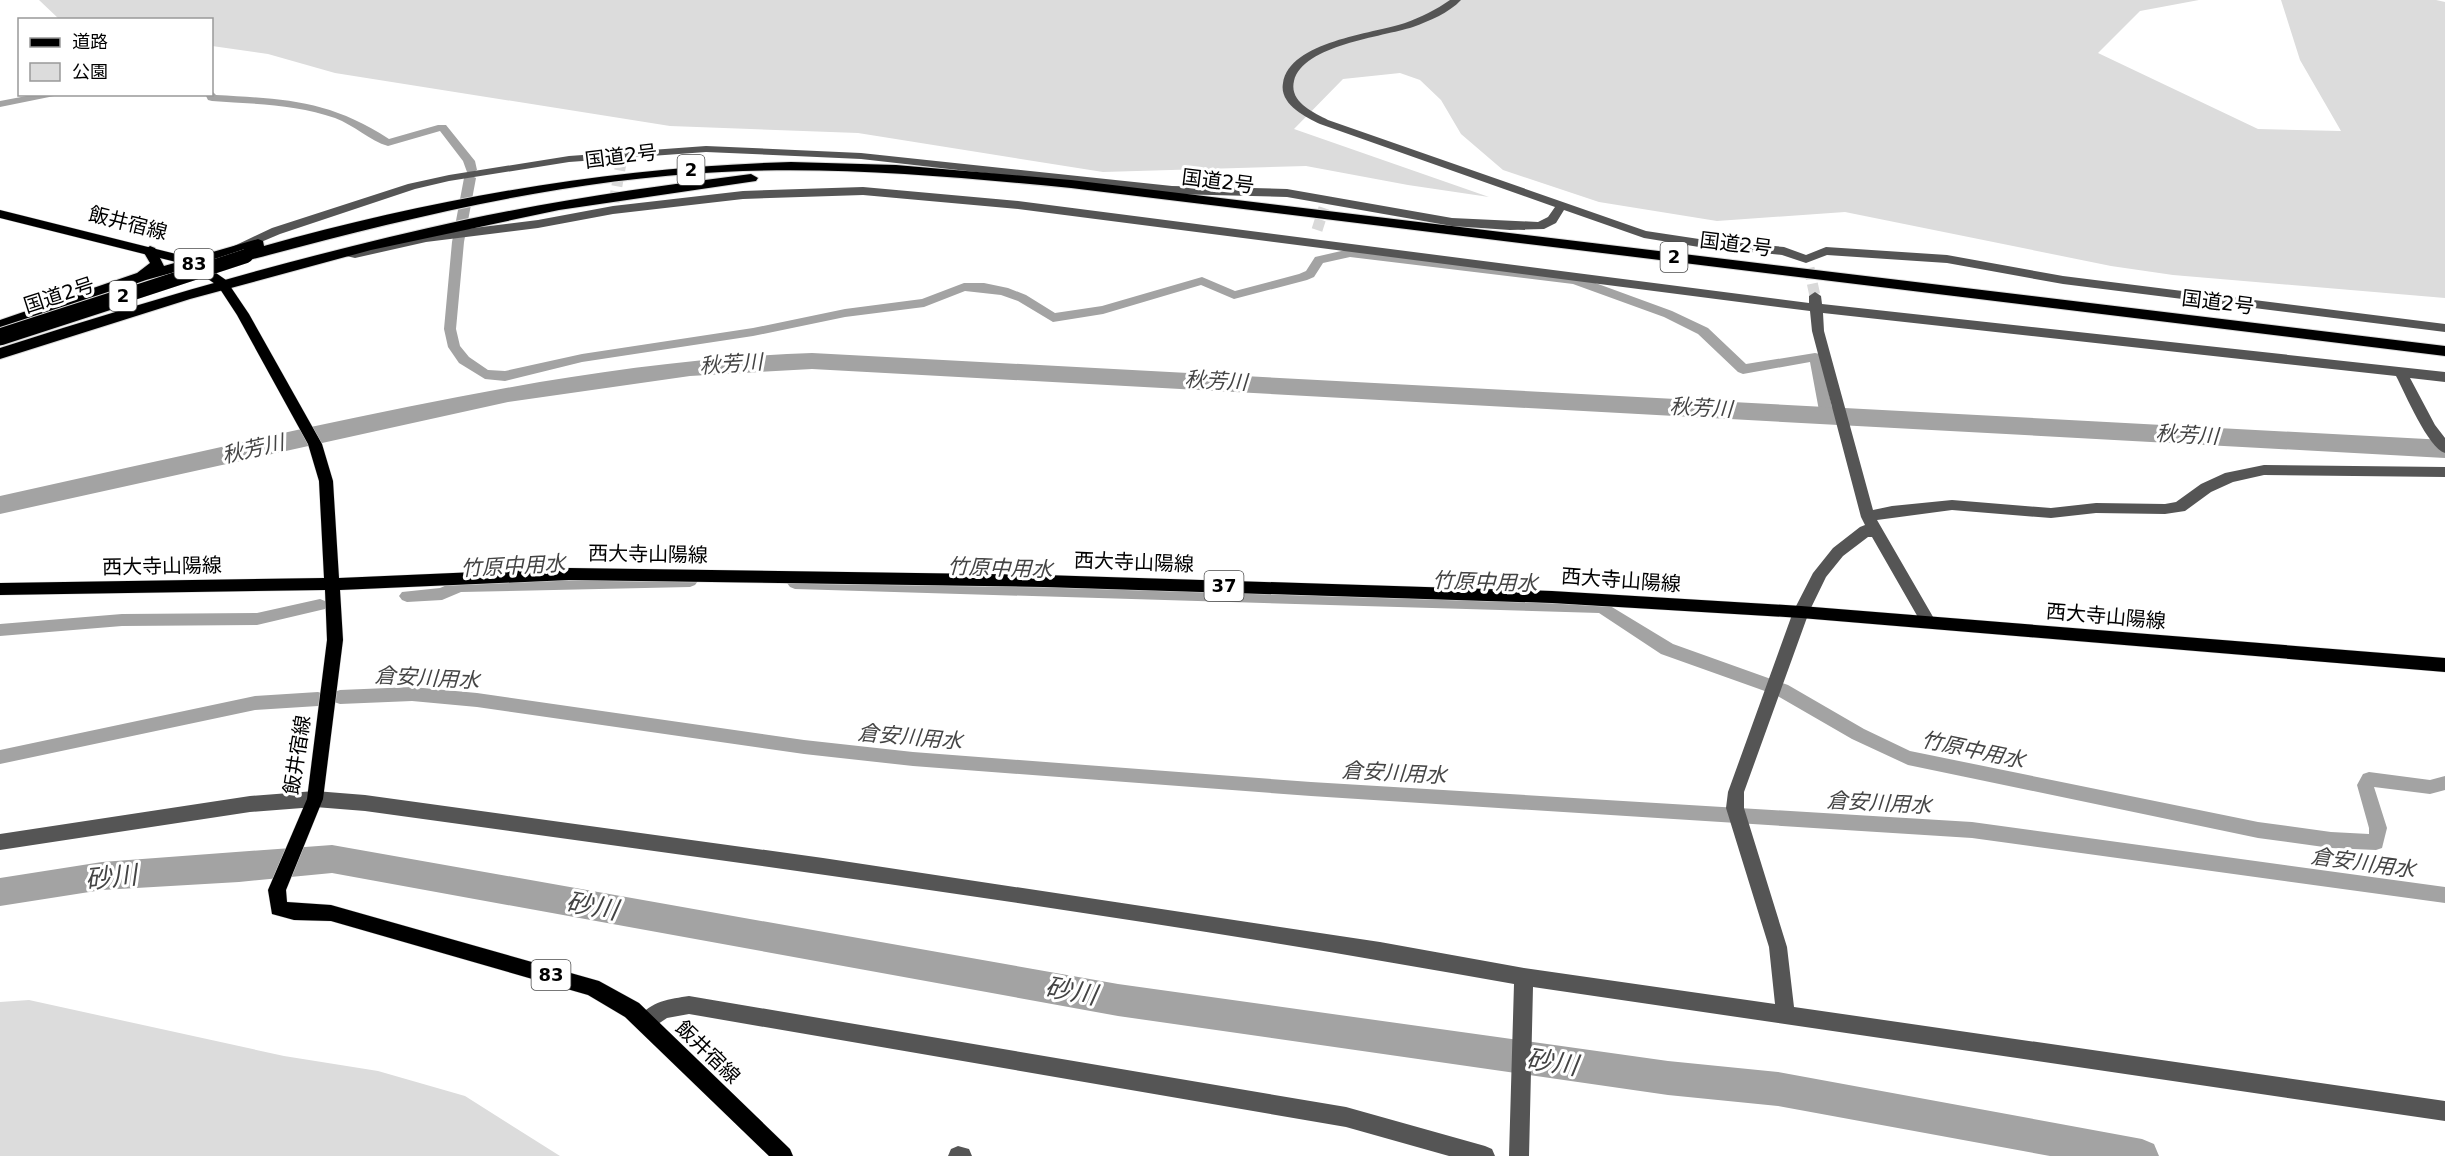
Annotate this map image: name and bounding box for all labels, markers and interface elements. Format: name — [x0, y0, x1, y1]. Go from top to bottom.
legend — [18, 18, 213, 96]
text: 道路 — [72, 31, 108, 52]
text: 公園 — [72, 61, 108, 82]
street label: 国道2号 — [583, 140, 659, 172]
road number: 2 — [678, 155, 704, 185]
street label: 国道2号 — [1180, 165, 1256, 197]
street label: 飯井宿線 — [86, 202, 170, 244]
street label: 国道2号 — [1698, 228, 1774, 260]
road number: 2 — [1660, 242, 1688, 272]
road number: 83 — [174, 249, 214, 279]
street label: 国道2号 — [21, 272, 97, 318]
road number: 2 — [110, 281, 136, 311]
street label: 国道2号 — [2180, 286, 2256, 318]
water label: 秋芳川 — [699, 350, 765, 378]
water label: 秋芳川 — [1184, 367, 1250, 395]
water label: 秋芳川 — [1669, 394, 1735, 422]
water label: 秋芳川 — [2155, 421, 2221, 449]
water label: 秋芳川 — [220, 430, 288, 468]
street label: 西大寺山陽線 — [588, 541, 708, 567]
street label: 西大寺山陽線 — [1074, 548, 1194, 576]
water label: 竹原中用水 — [460, 551, 568, 581]
street label: 西大寺山陽線 — [102, 553, 222, 579]
water label: 竹原中用水 — [947, 554, 1055, 582]
street label: 西大寺山陽線 — [1560, 564, 1682, 596]
water label: 竹原中用水 — [1432, 568, 1540, 596]
road number: 37 — [1204, 571, 1244, 601]
street label: 西大寺山陽線 — [2045, 599, 2167, 633]
water label: 倉安川用水 — [374, 663, 482, 693]
street label: 飯井宿線 — [279, 714, 315, 796]
water label: 倉安川用水 — [857, 720, 965, 754]
water label: 竹原中用水 — [1919, 727, 2029, 773]
water label: 倉安川用水 — [1341, 758, 1449, 788]
water label: 倉安川用水 — [1826, 788, 1934, 818]
water label: 倉安川用水 — [2309, 844, 2419, 882]
water label: 砂川 — [84, 859, 141, 895]
water label: 砂川 — [564, 887, 623, 926]
road number: 83 — [532, 960, 570, 990]
water label: 砂川 — [1043, 972, 1102, 1011]
street label: 飯井宿線 — [671, 1016, 745, 1088]
water label: 砂川 — [1524, 1044, 1583, 1081]

